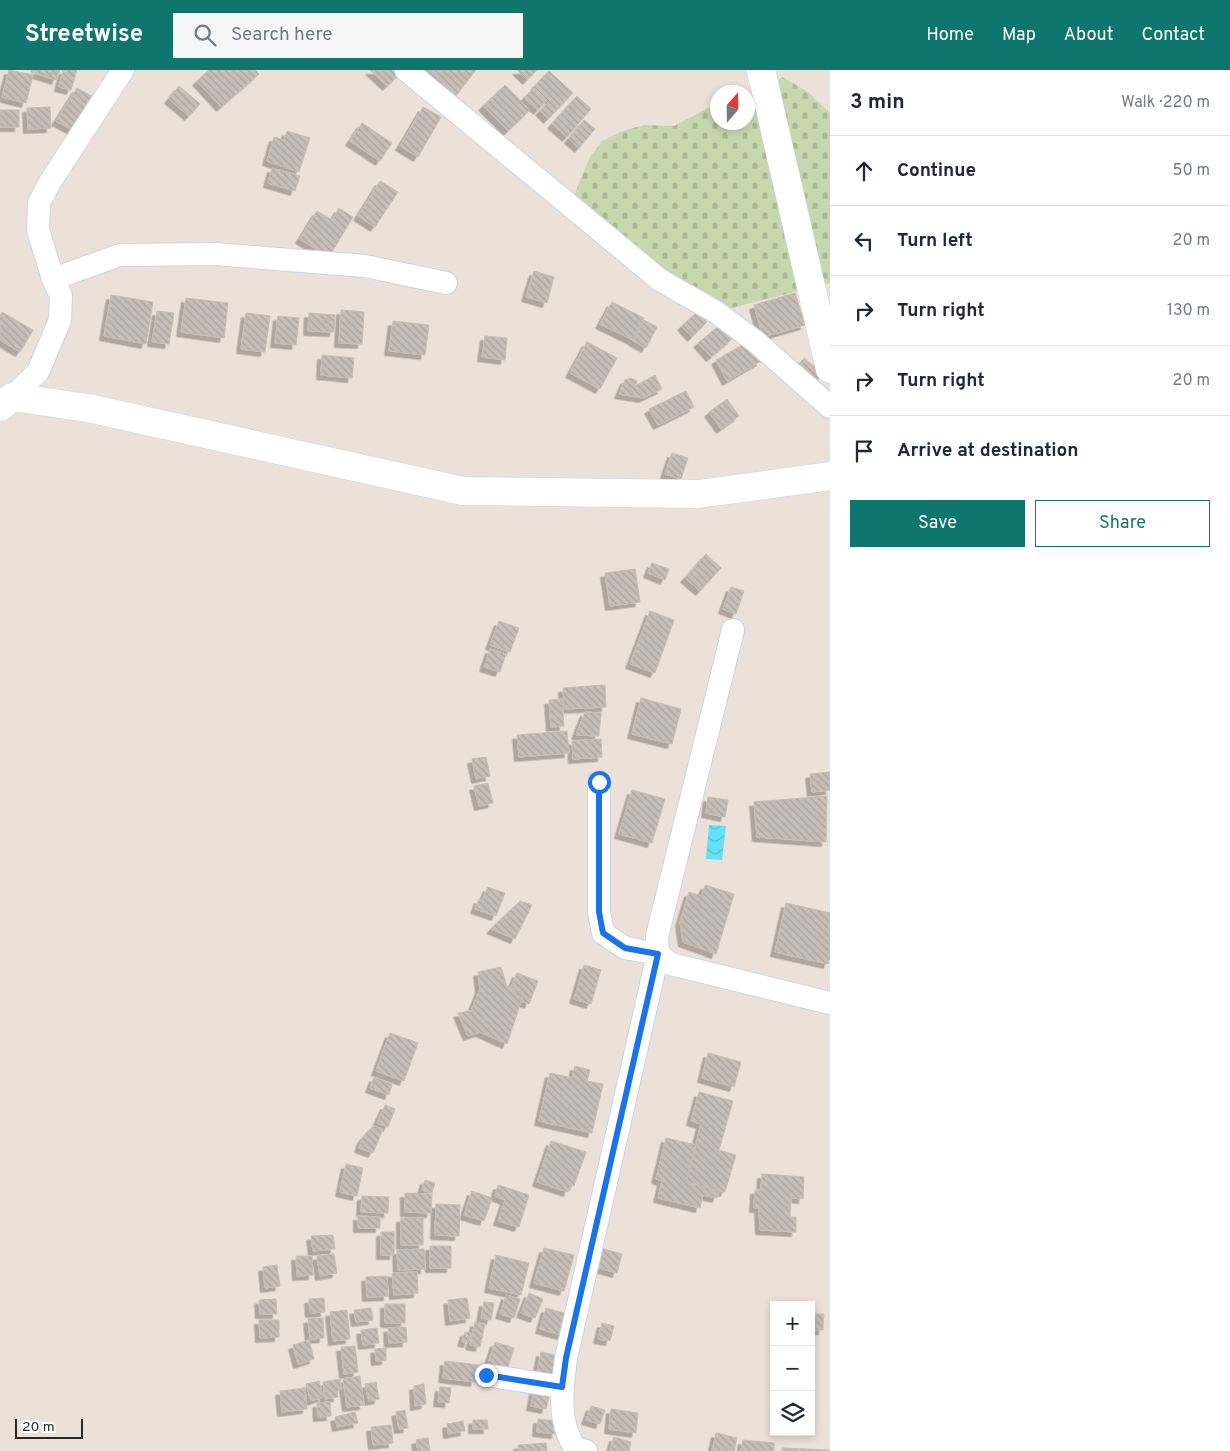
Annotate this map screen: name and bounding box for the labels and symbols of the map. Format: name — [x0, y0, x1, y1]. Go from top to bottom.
north arrow — [710, 85, 755, 130]
route start — [588, 771, 611, 794]
route end — [475, 1364, 498, 1387]
scale bar — [15, 1416, 82, 1439]

